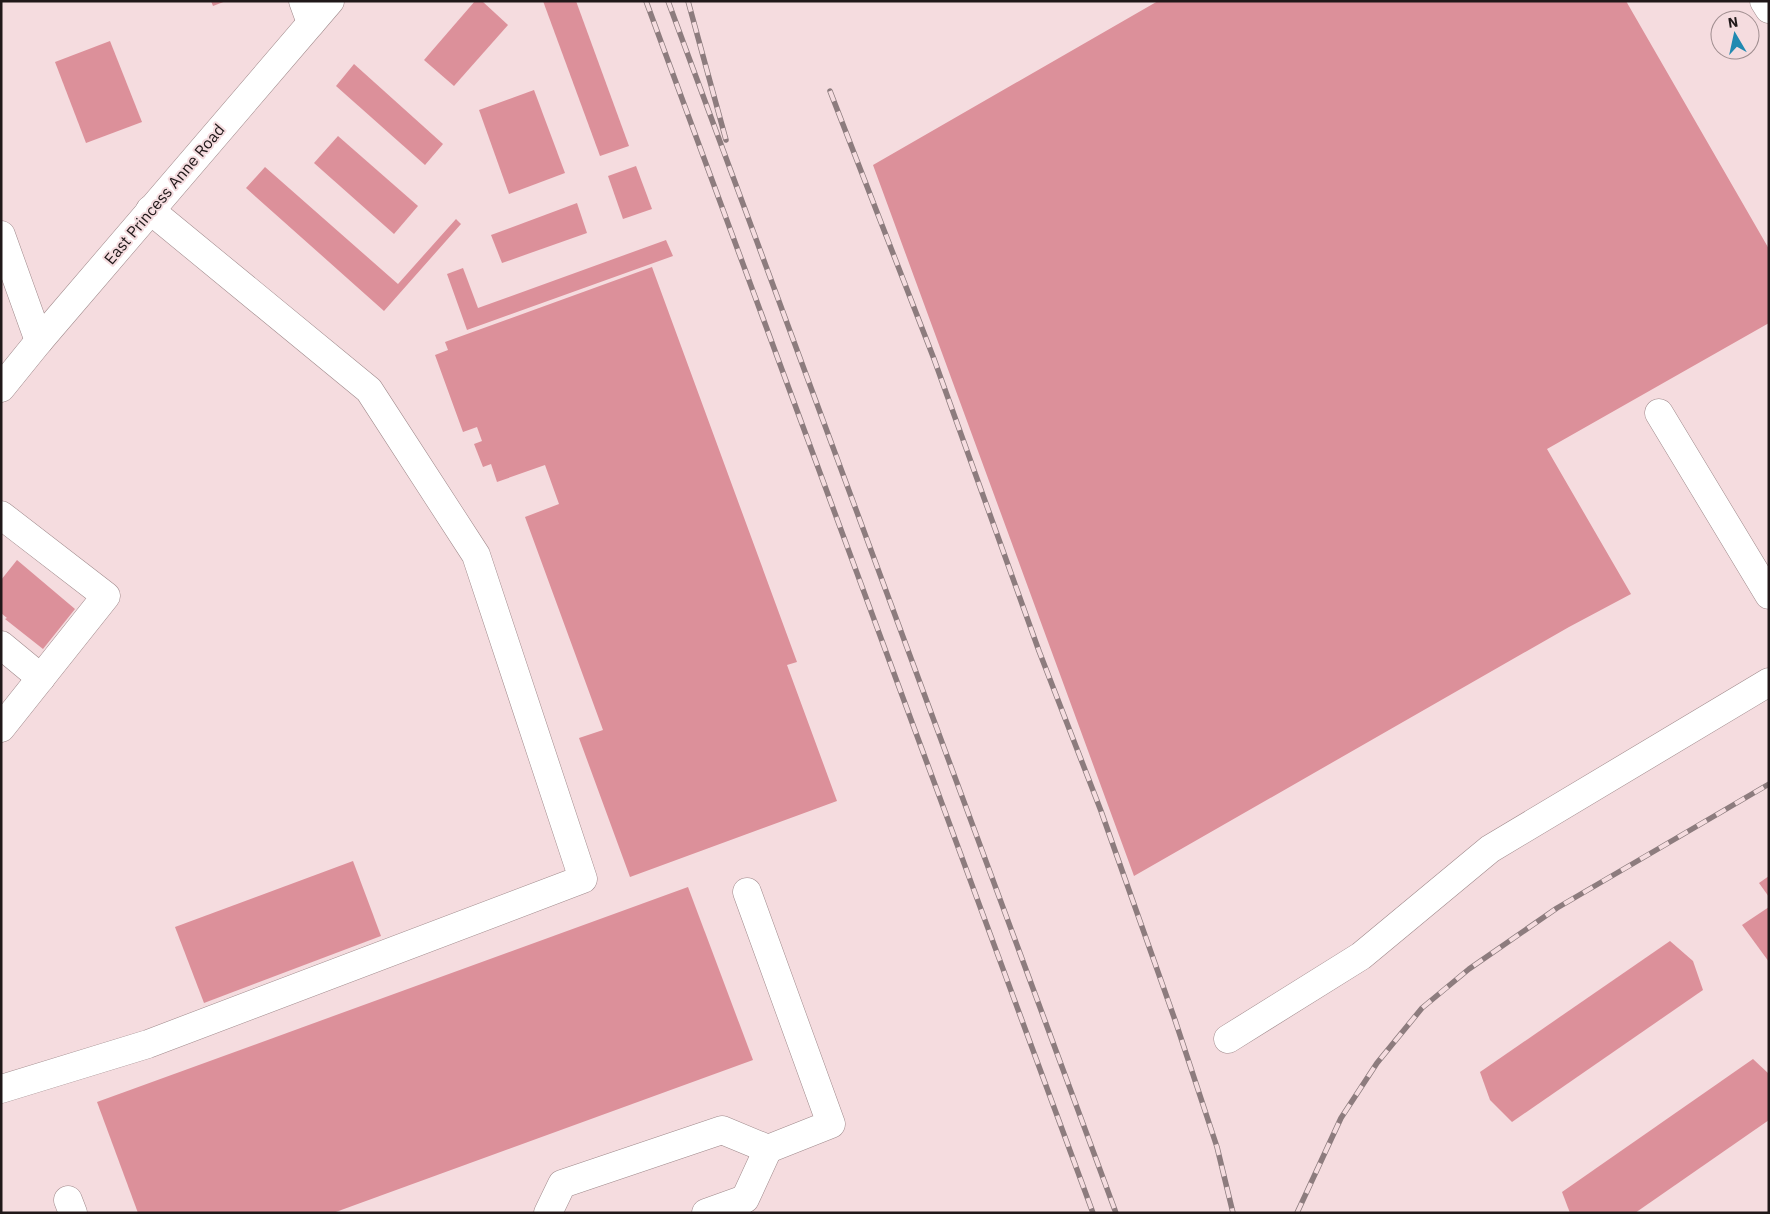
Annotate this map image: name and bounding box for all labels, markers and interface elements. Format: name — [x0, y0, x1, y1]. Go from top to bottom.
north arrow — [1710, 10, 1760, 60]
text: N — [1727, 12, 1739, 32]
street label: East Princess Anne Road — [99, 120, 229, 268]

